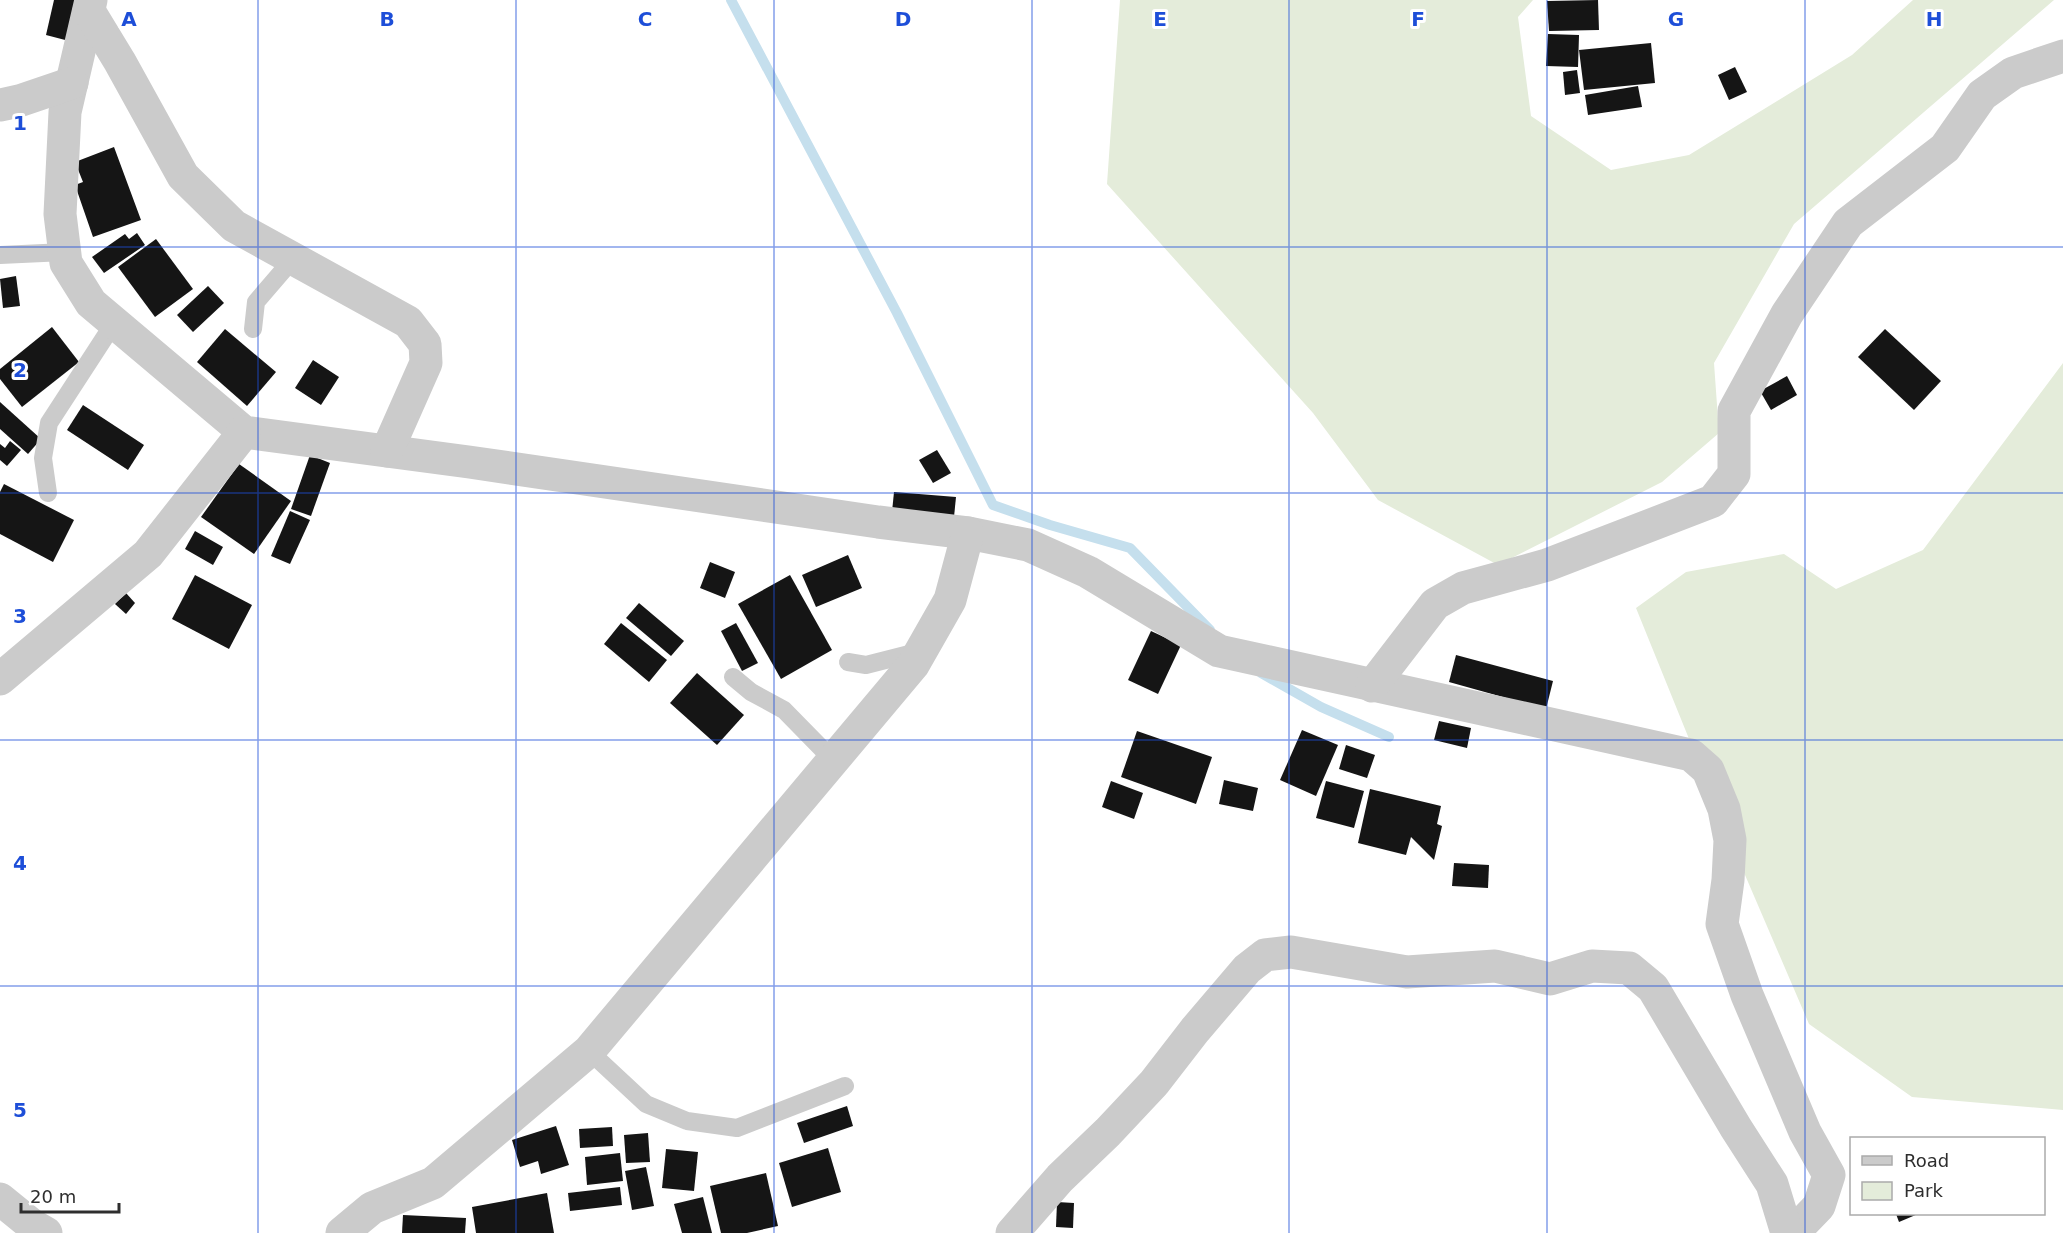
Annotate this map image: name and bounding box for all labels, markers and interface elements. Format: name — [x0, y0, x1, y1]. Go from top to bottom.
text: A — [121, 7, 137, 31]
text: B — [379, 7, 395, 31]
text: C — [638, 7, 652, 31]
text: D — [895, 7, 911, 31]
text: E — [1153, 7, 1167, 31]
text: F — [1411, 7, 1425, 31]
text: G — [1668, 7, 1684, 31]
text: H — [1926, 7, 1942, 31]
text: 1 — [13, 111, 27, 135]
text: 2 — [13, 358, 27, 382]
text: 3 — [13, 604, 27, 628]
text: 4 — [13, 851, 27, 875]
text: 5 — [13, 1098, 27, 1122]
legend — [1850, 1137, 2045, 1215]
text: Road — [1904, 1150, 1949, 1171]
scale bar — [21, 1176, 118, 1214]
text: Park — [1904, 1180, 1943, 1201]
text: 20 m — [30, 1186, 76, 1207]

